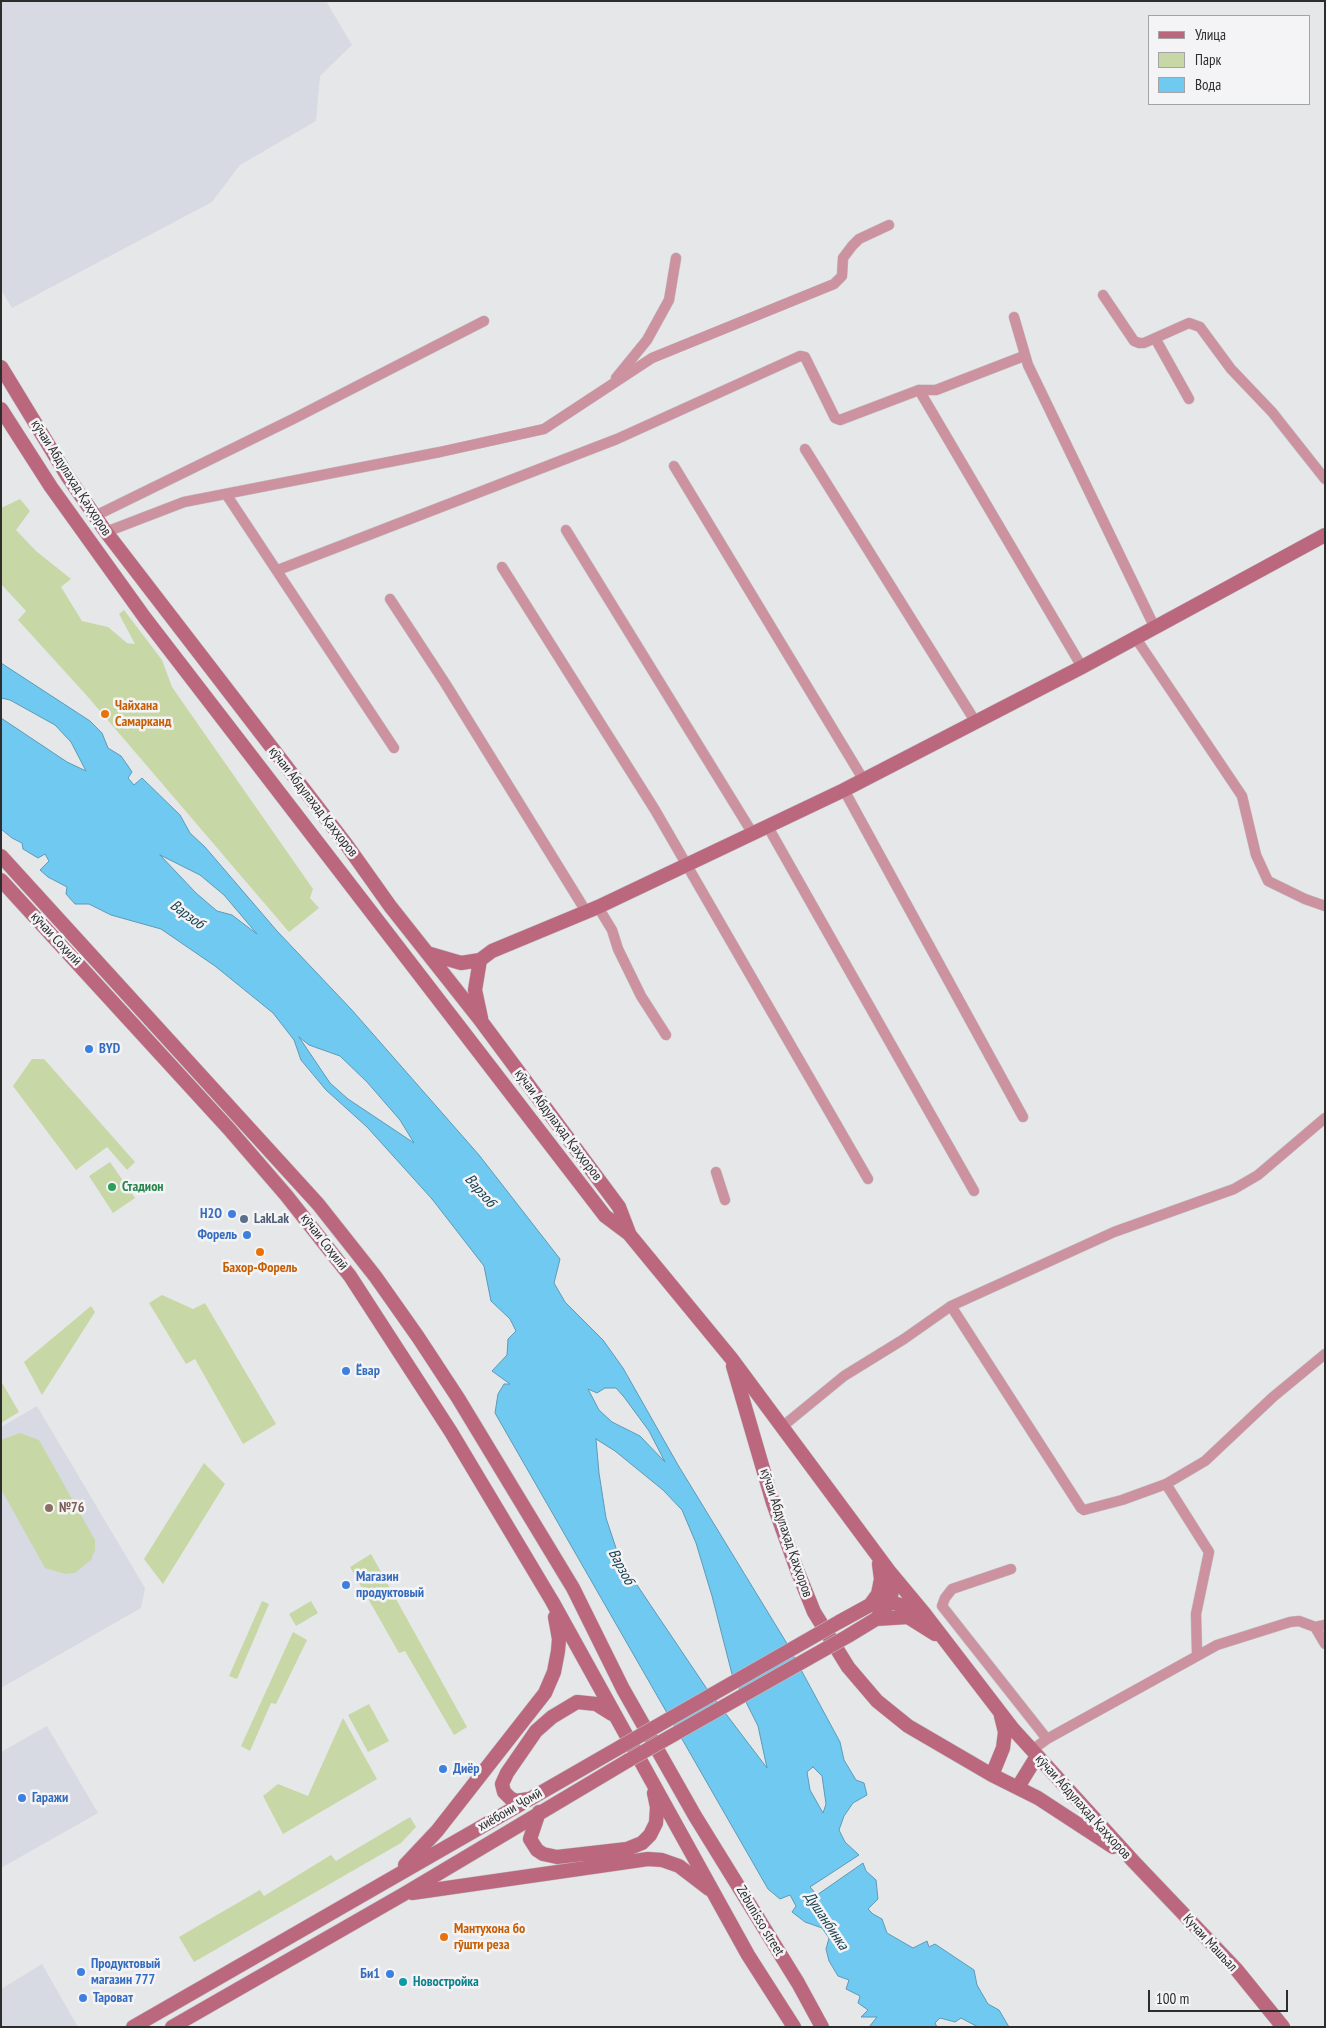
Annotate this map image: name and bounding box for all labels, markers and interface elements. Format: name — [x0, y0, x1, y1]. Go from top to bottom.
legend — [1148, 15, 1311, 105]
text: Улица — [1195, 25, 1226, 44]
text: Парк — [1195, 50, 1221, 69]
text: Вода — [1195, 75, 1221, 94]
street label: кӯчаи Абдулаҳад Қаҳҳоров — [27, 417, 115, 539]
place label: Чайхана Самарканд — [115, 698, 171, 730]
marker: Чайхана Самарканд — [99, 708, 111, 720]
street label: кӯчаи Абдулаҳад Қаҳҳоров — [265, 744, 361, 860]
water label: Варзоб — [166, 897, 208, 933]
street label: кӯчаи Соҳилӣ — [27, 909, 85, 969]
place label: BYD — [99, 1041, 120, 1057]
marker: BYD — [83, 1043, 95, 1055]
street label: кӯчаи Абдулаҳад Қаҳҳоров — [511, 1066, 605, 1184]
water label: Варзоб — [461, 1171, 499, 1211]
place label: Стадион — [122, 1179, 164, 1195]
marker: Стадион — [106, 1181, 118, 1193]
place label: H2O — [200, 1206, 222, 1222]
marker: H2O — [226, 1208, 238, 1220]
street label: кӯчаи Соҳилӣ — [297, 1210, 351, 1274]
place label: LakLak — [254, 1211, 289, 1227]
marker: LakLak — [238, 1213, 250, 1225]
place label: Форель — [197, 1227, 237, 1243]
marker: Форель — [241, 1229, 253, 1241]
marker: Бахор-Форель — [254, 1246, 266, 1258]
place label: Бахор-Форель — [223, 1260, 297, 1276]
place label: Ёвар — [356, 1363, 380, 1379]
marker: Ёвар — [340, 1365, 352, 1377]
street label: кӯчаи Абдулаҳад Қаҳҳоров — [756, 1466, 816, 1600]
place label: №76 — [59, 1500, 84, 1516]
marker: №76 — [43, 1502, 55, 1514]
water label: Варзоб — [604, 1546, 638, 1588]
place label: Магазин продуктовый — [356, 1569, 424, 1601]
marker: Магазин продуктовый — [340, 1579, 352, 1591]
street label: кӯчаи Абдулаҳад Қаҳҳоров — [1032, 1751, 1134, 1863]
place label: Диёр — [453, 1761, 480, 1777]
marker: Диёр — [437, 1763, 449, 1775]
street label: хиёбони Ҷомӣ — [475, 1785, 545, 1835]
place label: Гаражи — [32, 1790, 68, 1806]
marker: Гаражи — [16, 1792, 28, 1804]
street label: Zebunisso street — [732, 1883, 788, 1959]
water label: Душанбинка — [800, 1889, 852, 1953]
street label: Кучаи Машъал — [1179, 1911, 1241, 1975]
place label: Мантухона бо гӯшти реза — [454, 1921, 525, 1954]
marker: Мантухона бо гӯшти реза — [438, 1931, 450, 1943]
place label: Продуктовый магазин 777 — [91, 1956, 160, 1988]
marker: Продуктовый магазин 777 — [75, 1966, 87, 1978]
place label: Би1 — [360, 1966, 380, 1982]
marker: Би1 — [384, 1968, 396, 1980]
place label: Новостройка — [413, 1974, 479, 1990]
marker: Новостройка — [397, 1976, 409, 1988]
scale bar — [1151, 1980, 1291, 2012]
text: 100 m — [1156, 1989, 1189, 2008]
place label: Тароват — [93, 1990, 133, 2006]
marker: Тароват — [77, 1992, 89, 2004]

